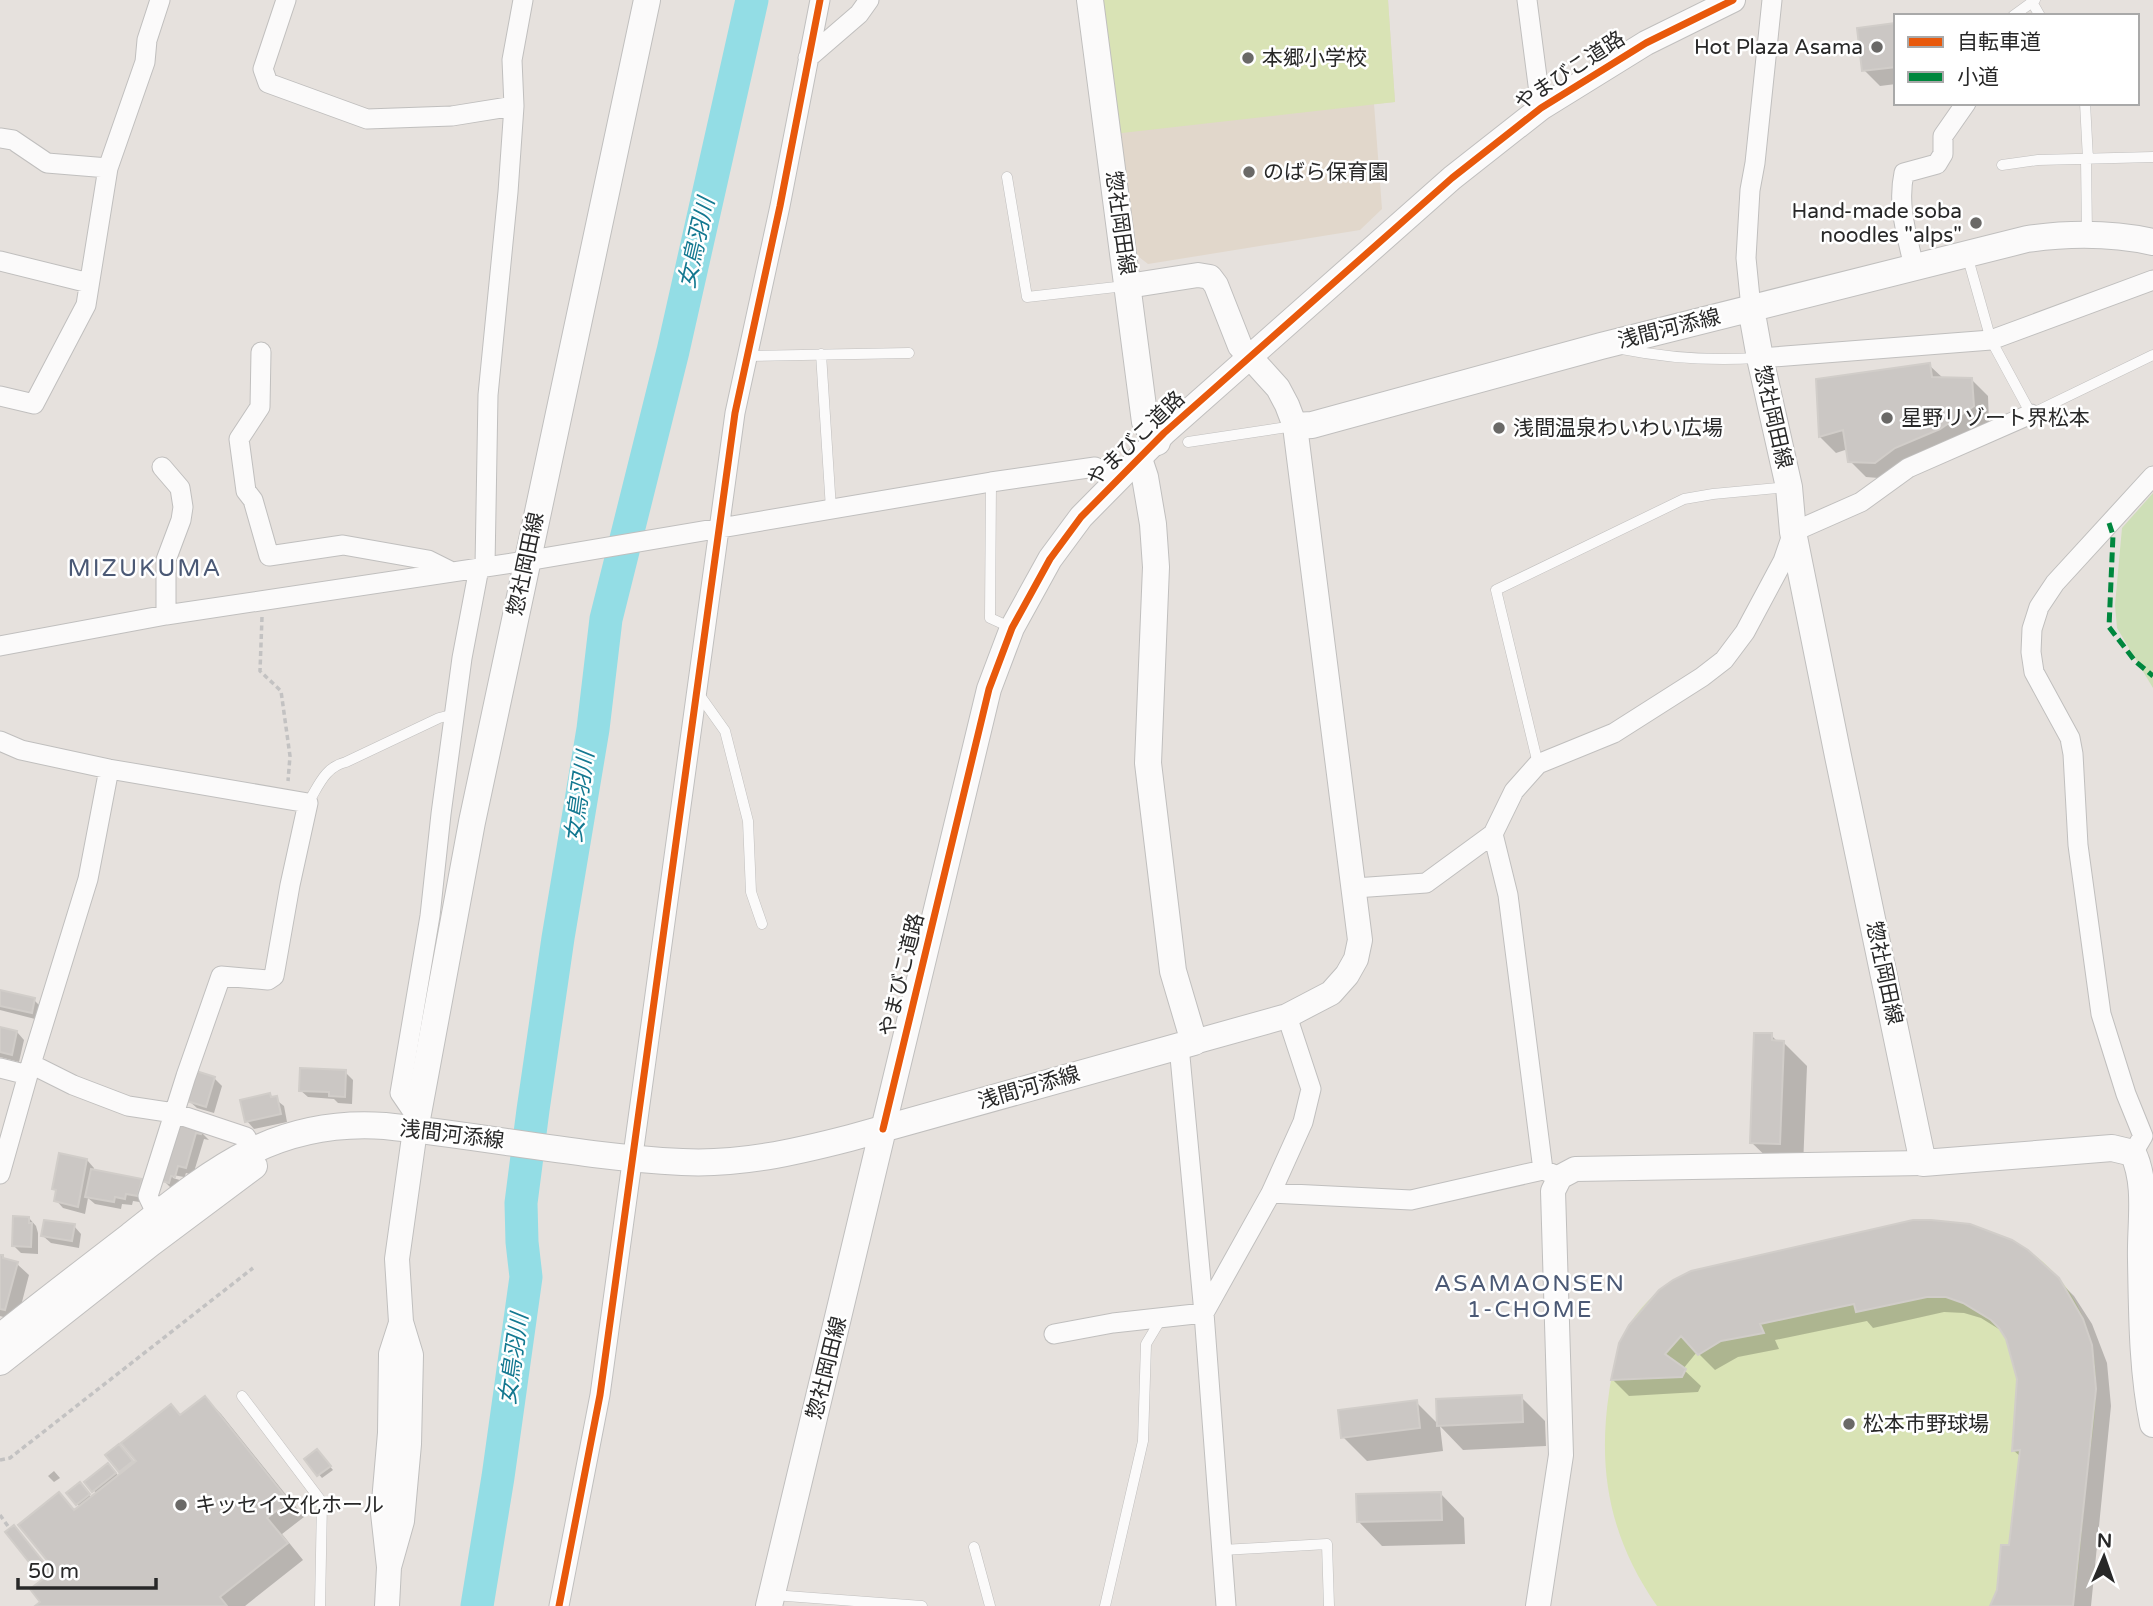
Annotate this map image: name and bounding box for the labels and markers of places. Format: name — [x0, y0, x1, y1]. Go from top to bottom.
place label: Hot Plaza Asama — [1694, 35, 1863, 60]
marker: Hot Plaza Asama — [1869, 39, 1885, 55]
place label: 本郷小学校 — [1262, 46, 1367, 71]
marker: 本郷小学校 — [1240, 50, 1256, 66]
place label: のばら保育園 — [1263, 160, 1389, 185]
marker: のばら保育園 — [1241, 164, 1257, 180]
place label: Hand-made soba noodles "alps" — [1791, 199, 1962, 248]
marker: Hand-made soba noodles "alps" — [1968, 215, 1984, 231]
place label: 星野リゾート界松本 — [1901, 406, 2090, 431]
marker: 星野リゾート界松本 — [1879, 410, 1895, 426]
place label: 浅間温泉わいわい広場 — [1513, 416, 1723, 441]
marker: 浅間温泉わいわい広場 — [1491, 420, 1507, 436]
place label: 松本市野球場 — [1863, 1412, 1989, 1437]
marker: 松本市野球場 — [1841, 1416, 1857, 1432]
place label: キッセイ文化ホール — [195, 1493, 384, 1518]
marker: キッセイ文化ホール — [173, 1497, 189, 1513]

